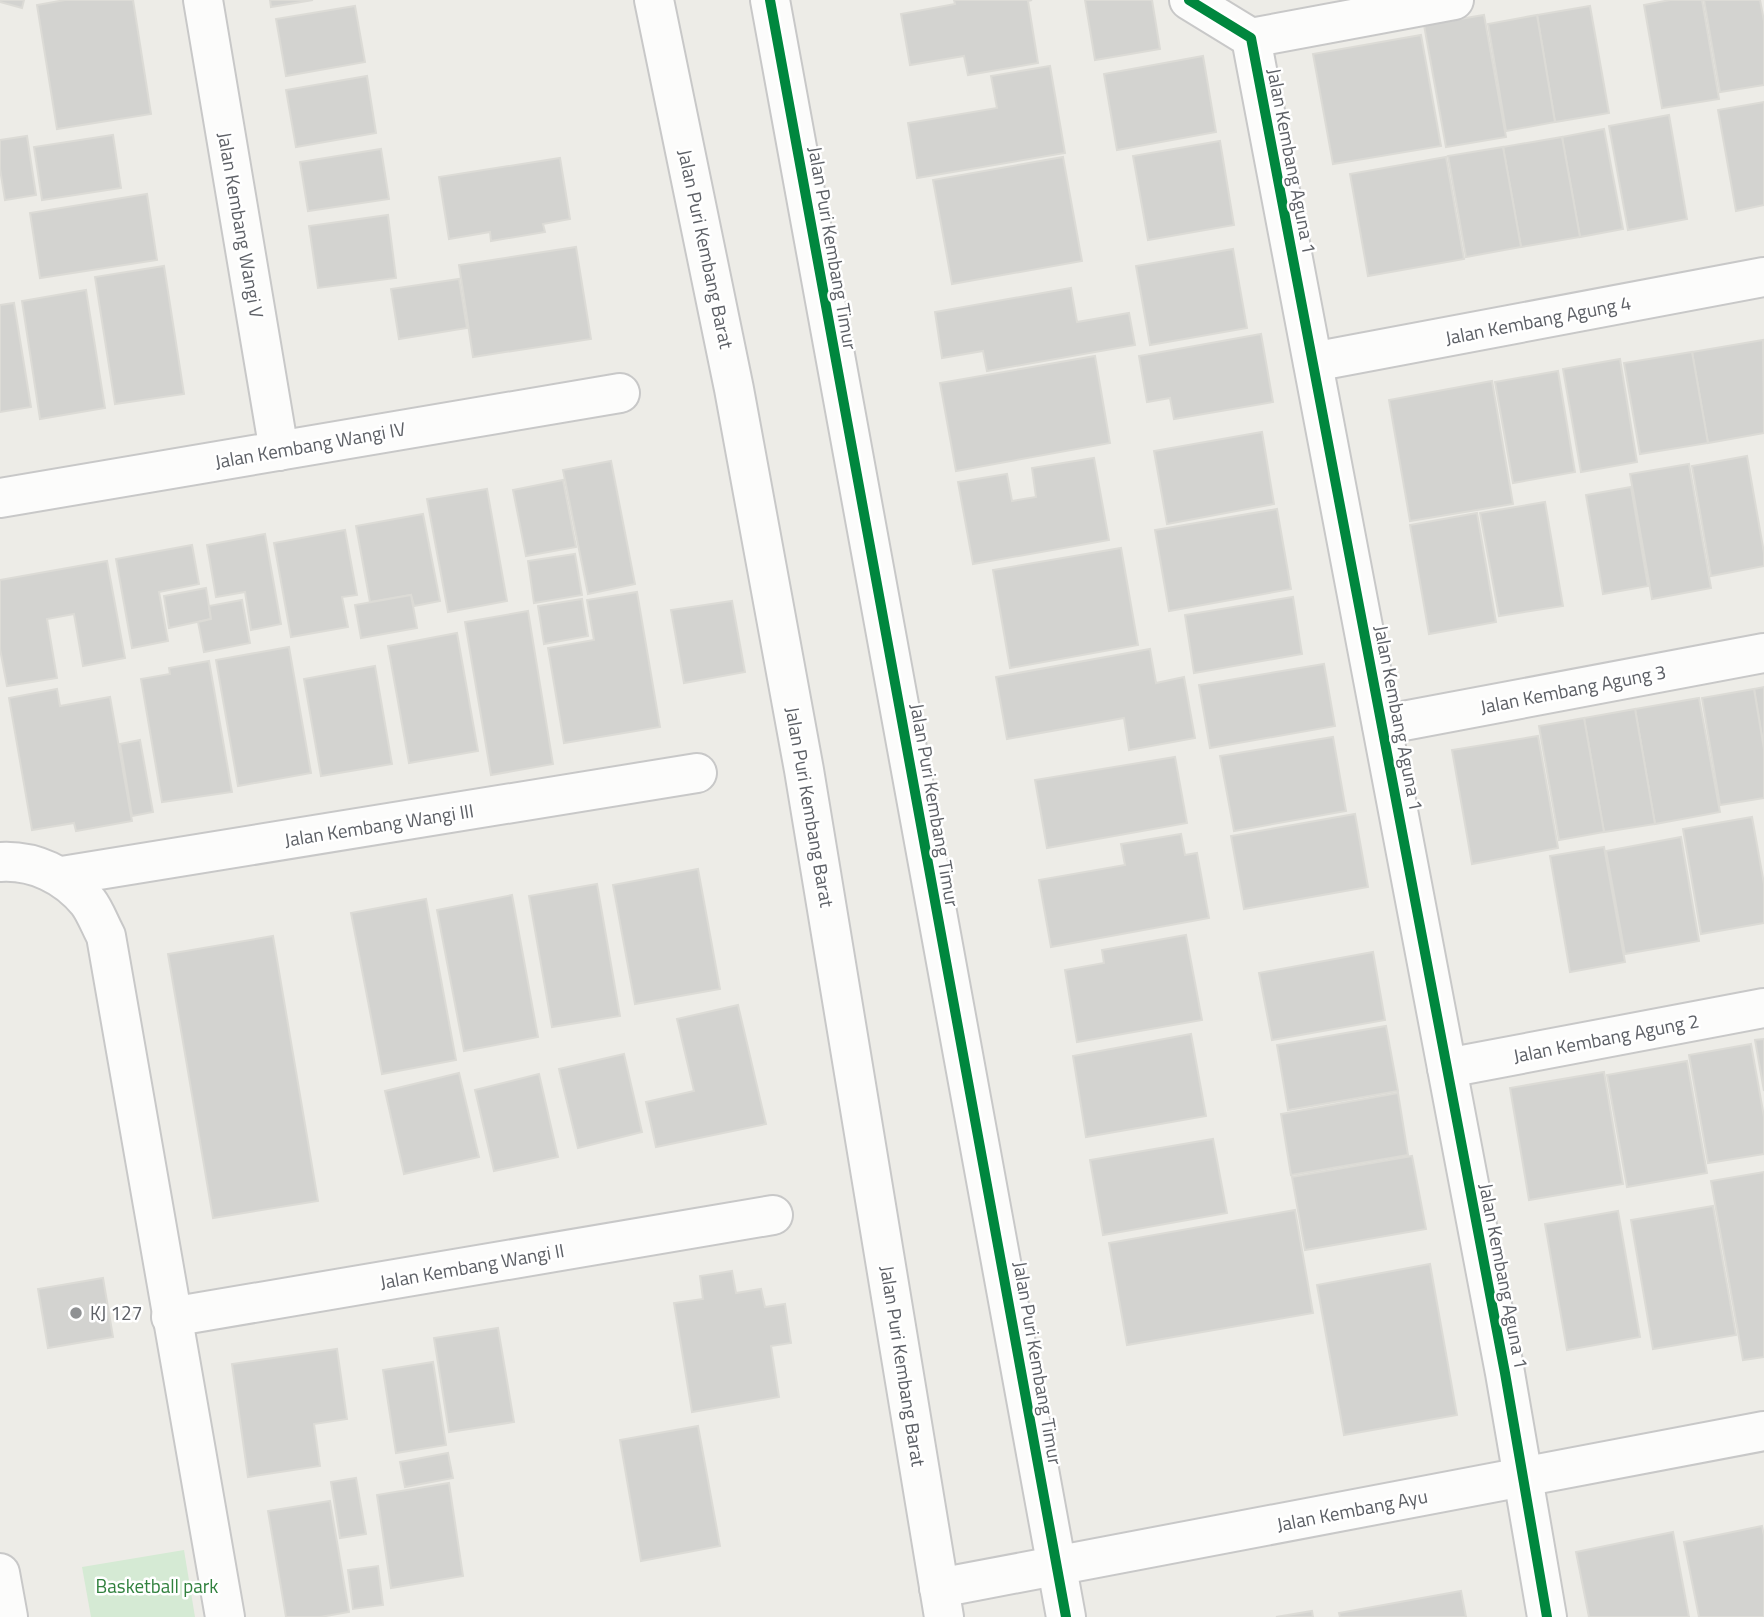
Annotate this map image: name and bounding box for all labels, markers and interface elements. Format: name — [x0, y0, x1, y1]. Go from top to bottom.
street label: Jalan Kembang Aguna 1 — [1260, 66, 1325, 256]
street label: Jalan Kembang Wangi V — [211, 130, 272, 320]
street label: Jalan Puri Kembang Timur — [801, 144, 866, 352]
street label: Jalan Puri Kembang Barat — [671, 146, 742, 352]
street label: Jalan Kembang Agung 4 — [1442, 287, 1633, 352]
street label: Jalan Kembang Wangi IV — [212, 413, 408, 476]
street label: Jalan Kembang Aguna 1 — [1367, 623, 1432, 813]
street label: Jalan Kembang Agung 3 — [1477, 656, 1668, 721]
street label: Jalan Puri Kembang Timur — [903, 701, 968, 909]
street label: Jalan Puri Kembang Barat — [779, 704, 842, 910]
street label: Jalan Kembang Wangi III — [282, 795, 476, 854]
street label: Jalan Kembang Agung 2 — [1510, 1005, 1701, 1070]
street label: Jalan Kembang Aguna 1 — [1472, 1181, 1537, 1371]
street label: Jalan Kembang Wangi II — [377, 1235, 566, 1296]
street label: Jalan Puri Kembang Timur — [1006, 1259, 1071, 1467]
street label: Jalan Puri Kembang Barat — [873, 1263, 934, 1469]
place label: KJ 127 — [90, 1298, 142, 1327]
marker: KJ 127 — [68, 1305, 84, 1321]
street label: Jalan Kembang Ayu — [1274, 1481, 1430, 1538]
park label: Basketball park — [96, 1571, 218, 1600]

